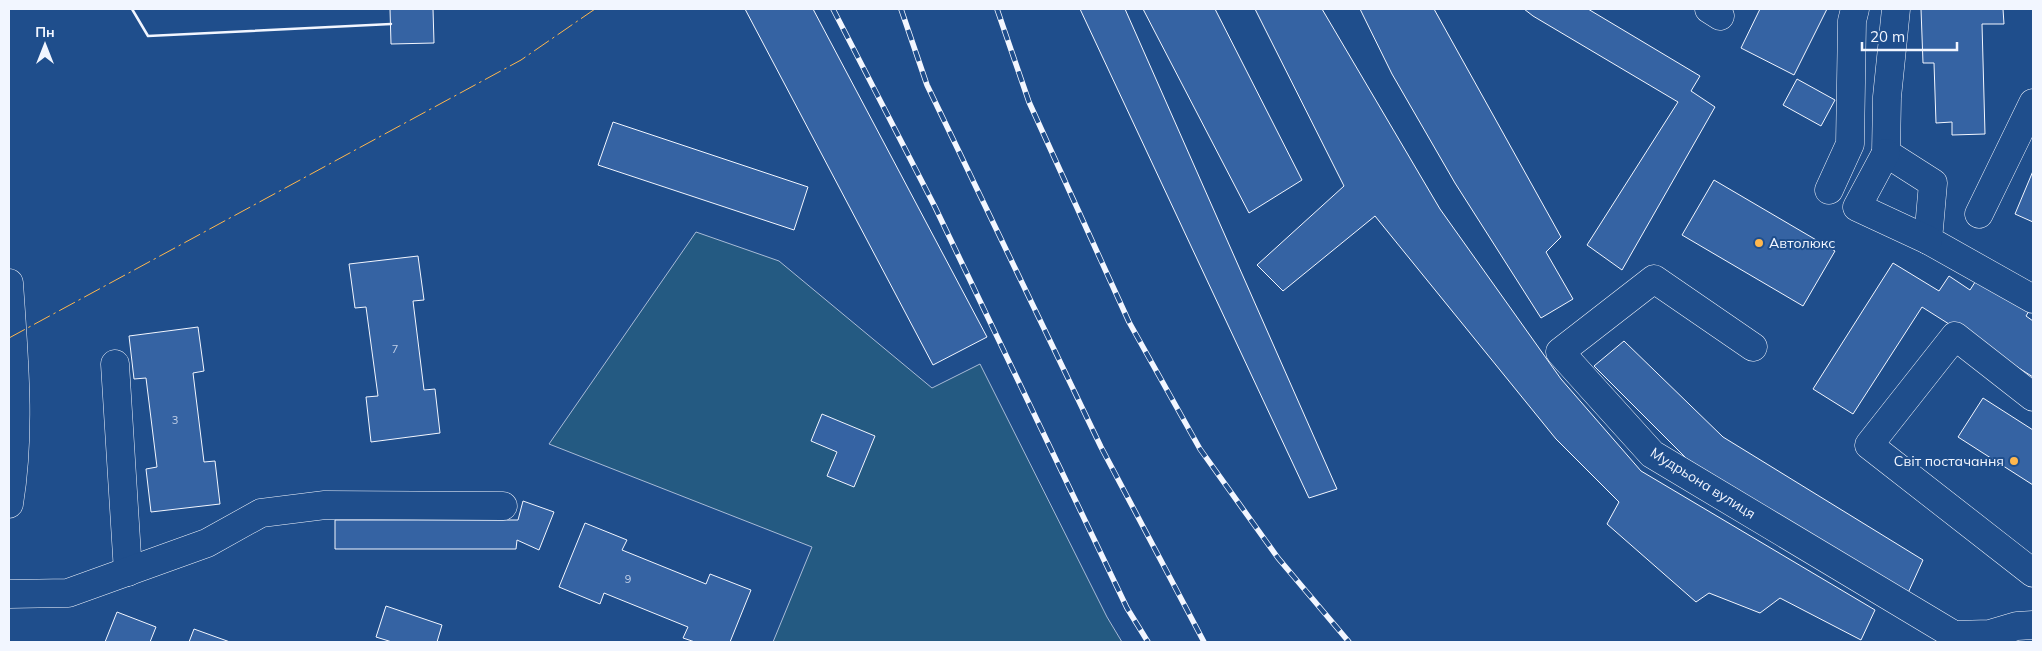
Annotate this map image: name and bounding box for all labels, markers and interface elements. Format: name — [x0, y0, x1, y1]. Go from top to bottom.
north arrow — [20, 20, 70, 70]
scale bar — [1862, 20, 1957, 52]
text: Пн — [35, 23, 55, 41]
text: 20 m — [1870, 27, 1905, 46]
place label: Автолюкс — [1769, 234, 1835, 252]
marker: Автолюкс — [1753, 237, 1765, 249]
house number: 7 — [392, 342, 398, 356]
house number: 3 — [172, 413, 178, 427]
street label: Мудрьона вулиця — [1647, 443, 1759, 523]
place label: Світ постачання — [1894, 452, 2004, 470]
marker: Світ постачання — [2008, 455, 2020, 467]
house number: 9 — [625, 572, 631, 586]

